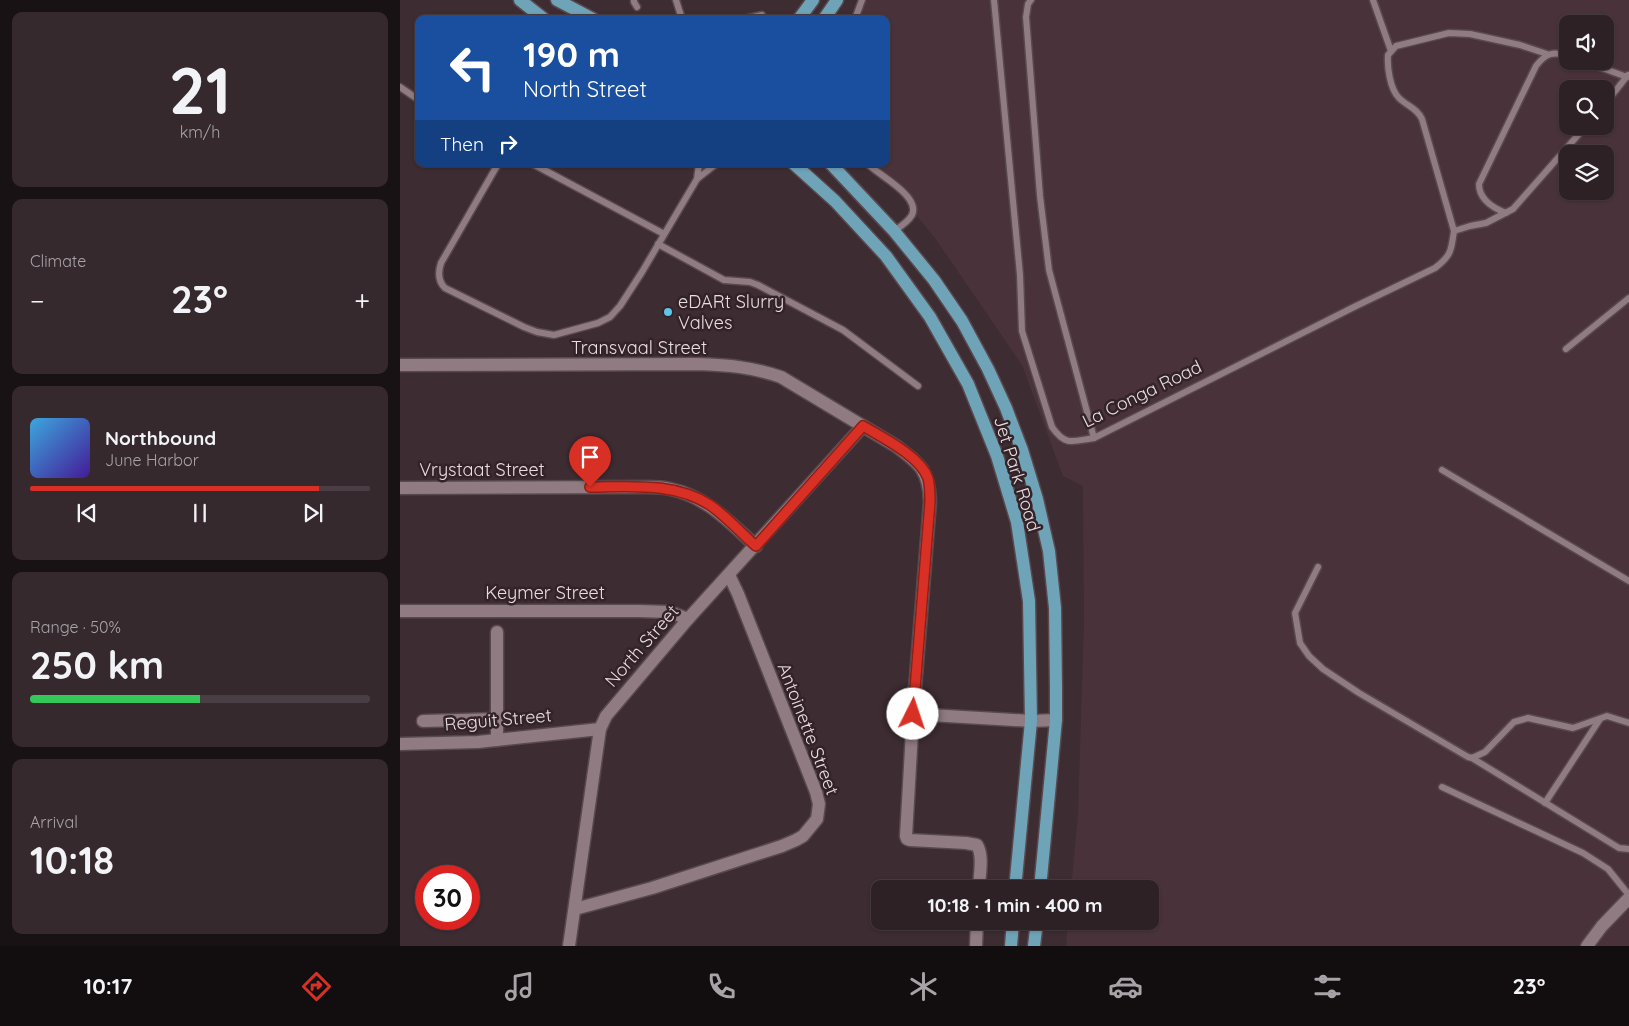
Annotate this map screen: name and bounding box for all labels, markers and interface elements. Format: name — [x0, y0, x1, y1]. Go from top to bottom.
map controls — [1559, 15, 1614, 200]
button: sound — [1559, 15, 1614, 70]
text: 190 m — [523, 32, 620, 76]
icon: left — [440, 35, 505, 100]
text: 21 — [169, 49, 231, 130]
text: North Street — [523, 75, 647, 103]
button: search — [1559, 80, 1614, 135]
text: km/h — [180, 122, 220, 142]
icon: right — [494, 130, 522, 158]
text: Then — [440, 132, 484, 156]
button: layers — [1559, 145, 1614, 200]
text: Climate — [30, 251, 86, 271]
text: 23° — [171, 275, 228, 323]
text: − — [30, 283, 45, 318]
text: + — [354, 283, 370, 318]
place label: eDARt Slurry Valves — [678, 290, 784, 334]
marker: eDARt Slurry Valves — [662, 306, 674, 318]
street label: Transvaal Street — [571, 336, 707, 359]
street label: La Conga Road — [1078, 355, 1205, 432]
street label: Jet Park Road — [989, 414, 1046, 534]
text: Northbound — [105, 426, 216, 450]
pin — [569, 436, 611, 487]
icon: arrive — [576, 443, 604, 471]
text: June Harbor — [105, 450, 199, 470]
street label: Vrystaat Street — [419, 458, 545, 481]
icon: previous — [73, 499, 101, 527]
icon: pause — [186, 499, 214, 527]
icon: next — [299, 499, 327, 527]
street label: Keymer Street — [485, 581, 605, 604]
street label: North Street — [600, 600, 684, 691]
text: Range · 50% — [30, 617, 121, 637]
text: 250 km — [30, 641, 164, 689]
street label: Antoinette Street — [773, 659, 844, 798]
position arrow — [886, 687, 938, 739]
street label: Reguit Street — [443, 703, 552, 736]
text: Arrival — [30, 812, 78, 832]
text: 10:18 — [30, 836, 114, 884]
speed limit sign: 30 — [415, 865, 480, 930]
text: 10:18 · 1 min · 400 m — [927, 893, 1103, 917]
icon: directions — [299, 969, 334, 1004]
icon: music — [502, 969, 537, 1004]
icon: phone — [704, 969, 739, 1004]
icon: climate — [906, 969, 941, 1004]
icon: car — [1108, 969, 1143, 1004]
icon: filters — [1310, 969, 1345, 1004]
text: 10:17 — [84, 972, 132, 1000]
text: 23° — [1512, 972, 1545, 1000]

